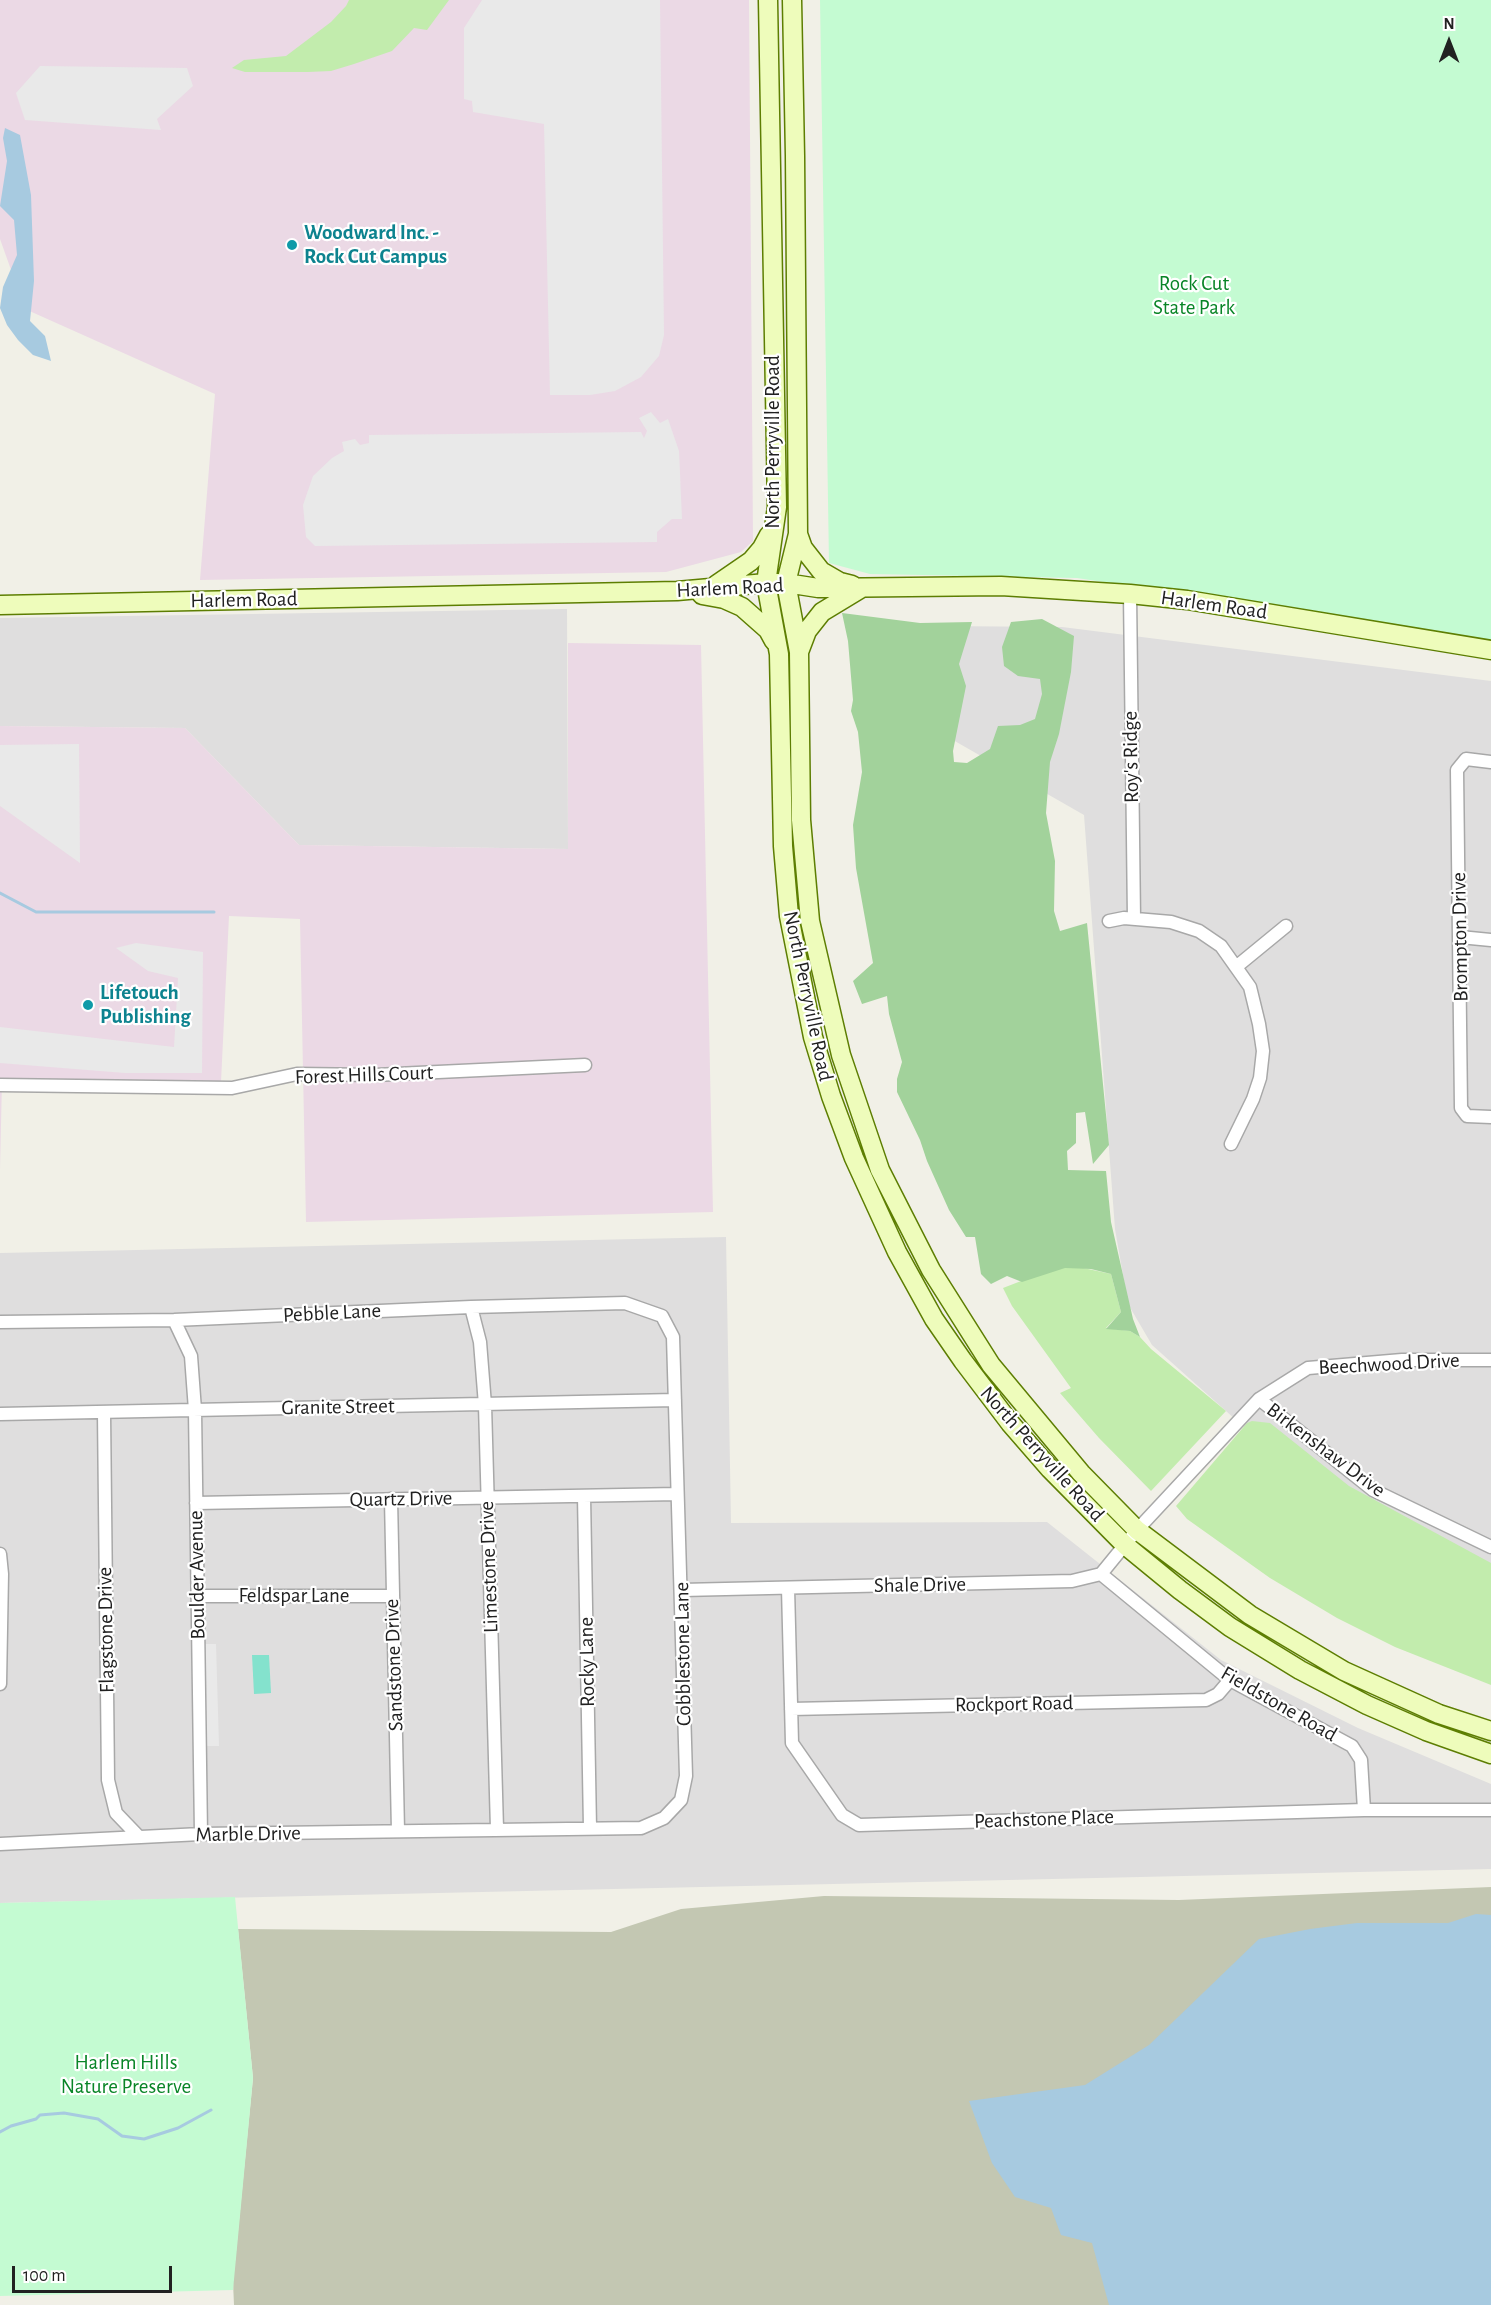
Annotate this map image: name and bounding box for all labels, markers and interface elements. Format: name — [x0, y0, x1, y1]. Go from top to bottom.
north arrow — [1419, 12, 1479, 72]
text: N — [1443, 16, 1455, 32]
place label: Woodward Inc. - Rock Cut Campus — [304, 220, 447, 270]
marker: Woodward Inc. - Rock Cut Campus — [285, 238, 299, 252]
park label: Rock Cut State Park — [1153, 271, 1235, 321]
street label: North Perryville Road — [760, 355, 786, 529]
street label: Harlem Road — [676, 573, 784, 603]
street label: Harlem Road — [1159, 585, 1269, 625]
street label: Harlem Road — [190, 586, 298, 614]
street label: Roy's Ridge — [1118, 711, 1144, 803]
street label: Brompton Drive — [1446, 872, 1474, 1002]
street label: North Perryville Road — [778, 908, 838, 1084]
place label: Lifetouch Publishing — [100, 980, 191, 1030]
marker: Lifetouch Publishing — [81, 998, 95, 1012]
street label: Forest Hills Court — [294, 1060, 434, 1090]
street label: Pebble Lane — [282, 1298, 382, 1328]
street label: Beechwood Drive — [1318, 1348, 1460, 1380]
street label: North Perryville Road — [975, 1381, 1109, 1527]
street label: Granite Street — [281, 1393, 395, 1421]
street label: Birkenshaw Drive — [1262, 1397, 1390, 1503]
street label: Quartz Drive — [349, 1486, 453, 1512]
street label: Limestone Drive — [474, 1500, 504, 1634]
street label: Boulder Avenue — [183, 1510, 211, 1640]
street label: Flagstone Drive — [92, 1567, 120, 1693]
street label: Shale Drive — [874, 1572, 966, 1598]
street label: Cobblestone Lane — [669, 1582, 697, 1726]
street label: Feldspar Lane — [238, 1583, 350, 1609]
street label: Sandstone Drive — [379, 1598, 409, 1732]
street label: Rocky Lane — [574, 1617, 600, 1707]
street label: Fieldstone Road — [1216, 1661, 1342, 1747]
street label: Rockport Road — [955, 1690, 1073, 1718]
street label: Peachstone Place — [973, 1804, 1115, 1834]
street label: Marble Drive — [195, 1820, 301, 1848]
park label: Harlem Hills Nature Preserve — [61, 2050, 191, 2100]
scale bar — [15, 2254, 176, 2292]
text: 100 m — [23, 2267, 66, 2285]

